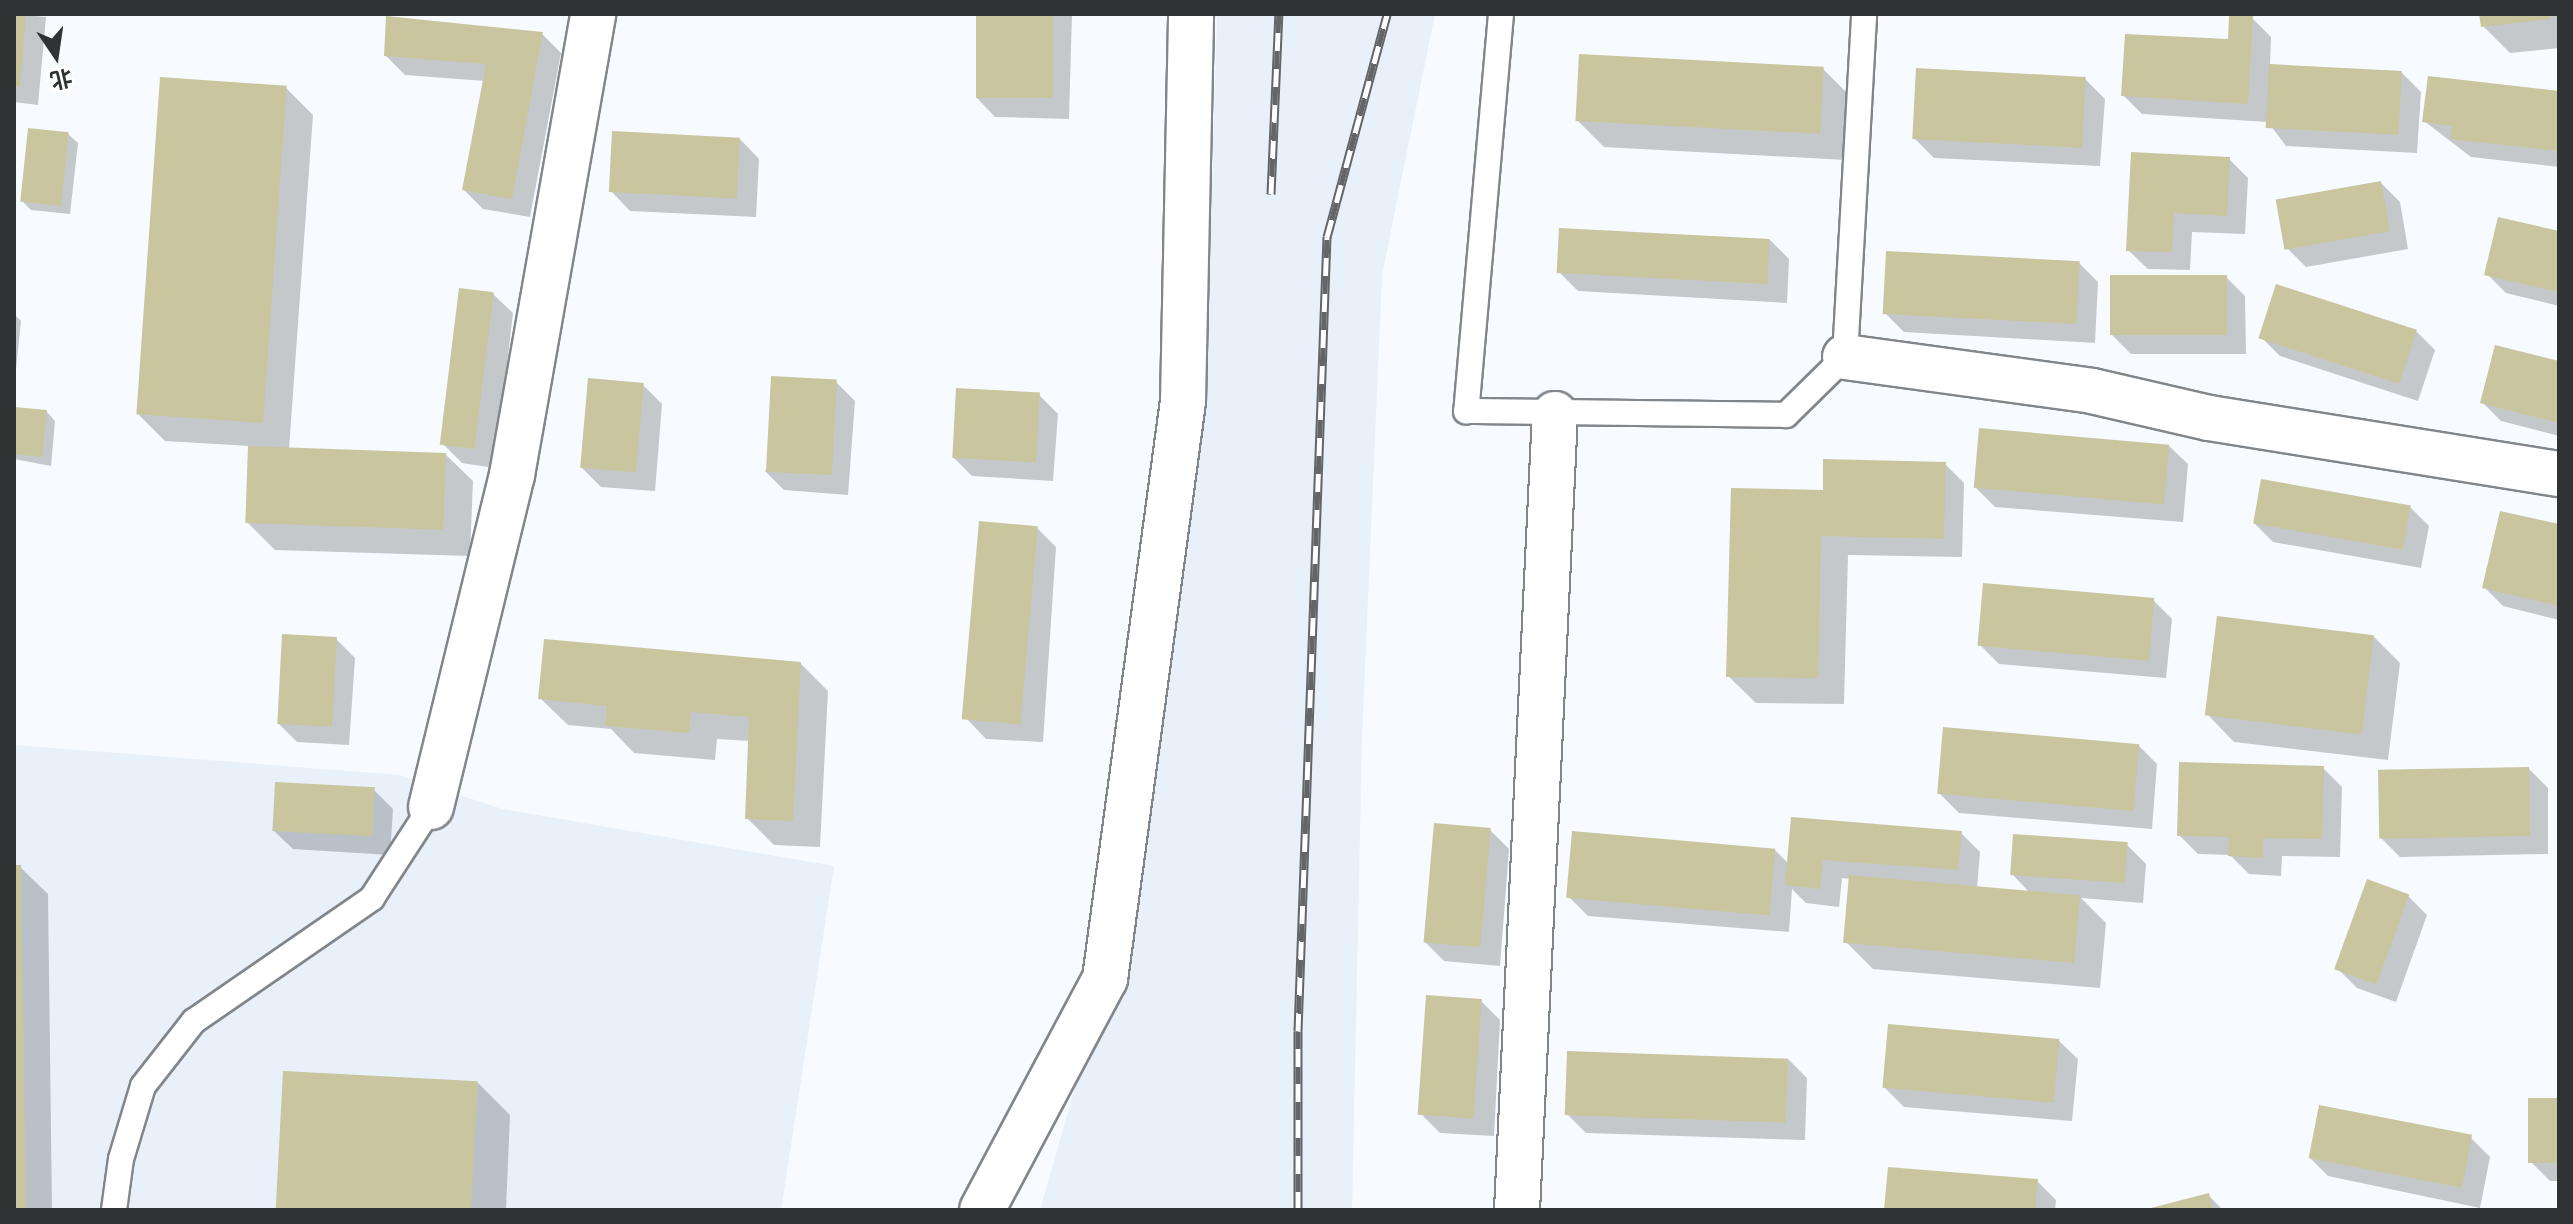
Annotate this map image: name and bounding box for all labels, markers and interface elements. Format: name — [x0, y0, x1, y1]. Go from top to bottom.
north arrow — [16, 16, 96, 96]
text: 北 — [48, 63, 75, 96]

